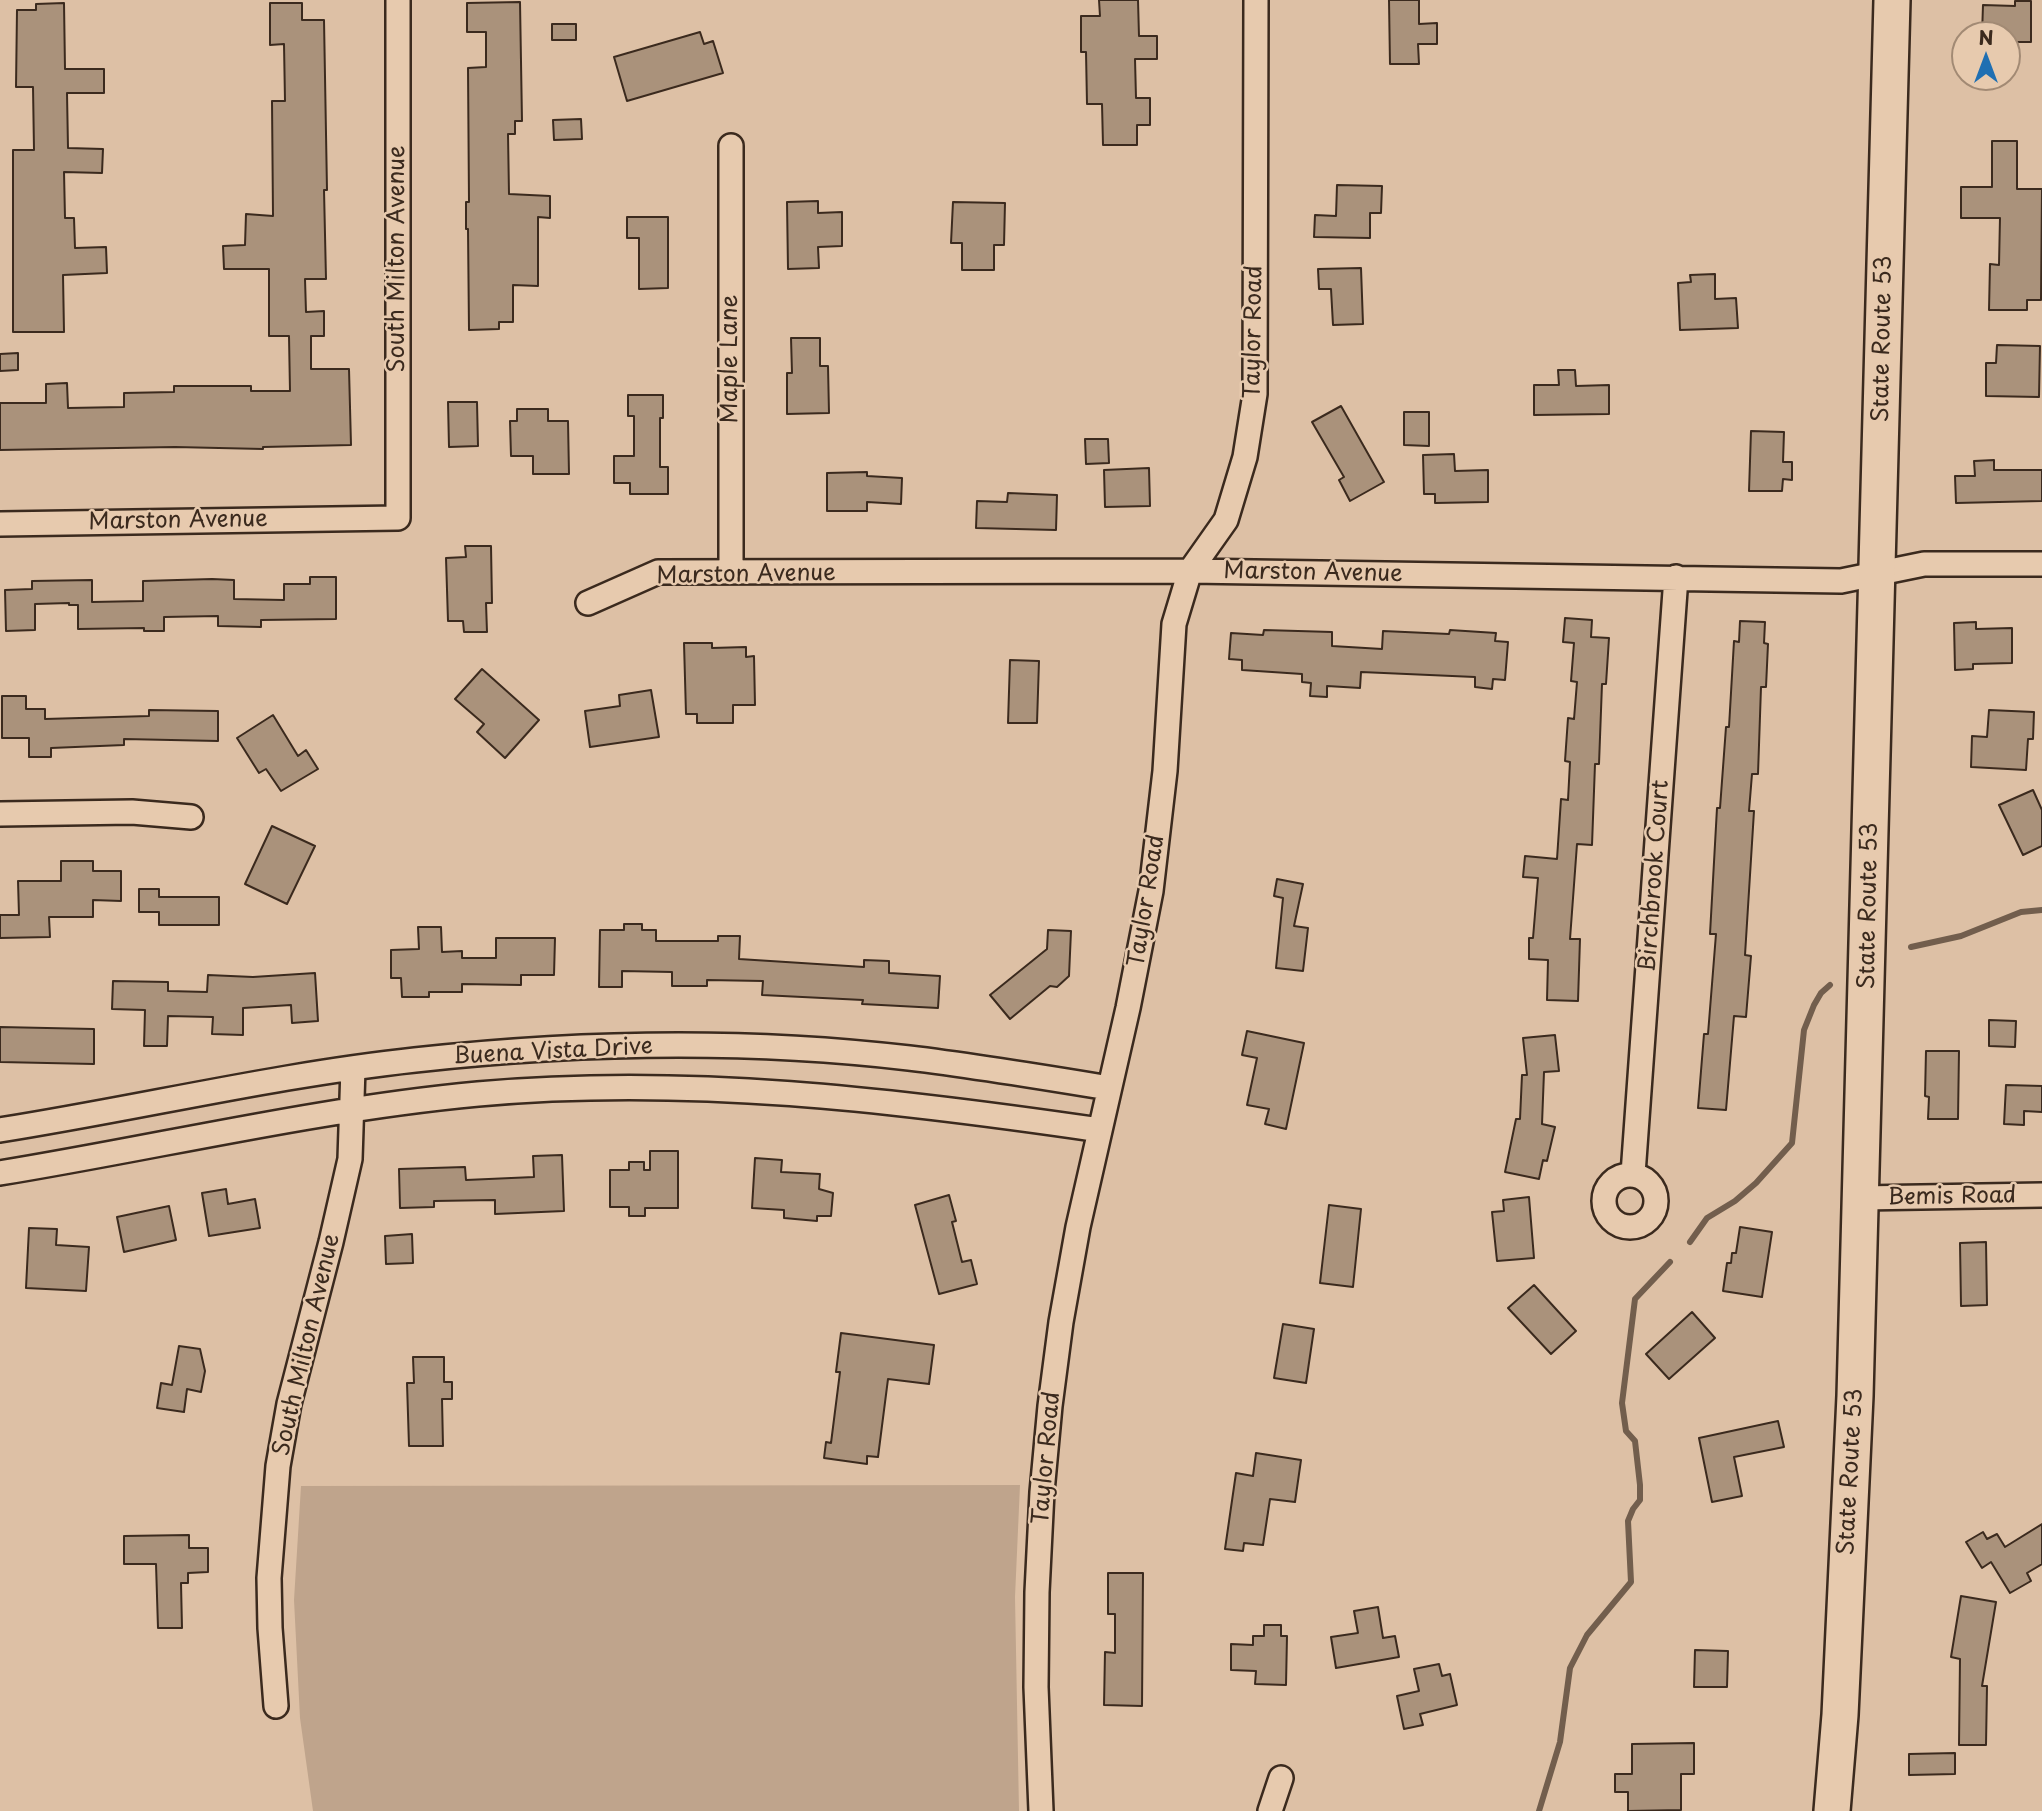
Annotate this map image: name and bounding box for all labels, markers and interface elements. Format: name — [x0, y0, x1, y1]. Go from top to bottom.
north arrow — [1951, 21, 2021, 91]
text: N — [1978, 23, 1994, 51]
street label: South Milton Avenue — [384, 145, 412, 373]
street label: State Route 53 — [1868, 255, 1898, 423]
street label: Taylor Road — [1239, 265, 1269, 399]
street label: Maple Lane — [717, 294, 745, 424]
street label: Marston Avenue — [88, 506, 268, 536]
street label: Marston Avenue — [1223, 558, 1403, 588]
street label: Marston Avenue — [656, 560, 836, 590]
street label: Birchbrook Court — [1635, 779, 1675, 973]
street label: State Route 53 — [1854, 822, 1884, 990]
street label: Taylor Road — [1123, 833, 1171, 969]
street label: Buena Vista Drive — [453, 1033, 653, 1071]
street label: Bemis Road — [1887, 1182, 2017, 1212]
street label: South Milton Avenue — [268, 1231, 346, 1459]
street label: State Route 53 — [1833, 1388, 1869, 1556]
street label: Taylor Road — [1027, 1390, 1067, 1526]

